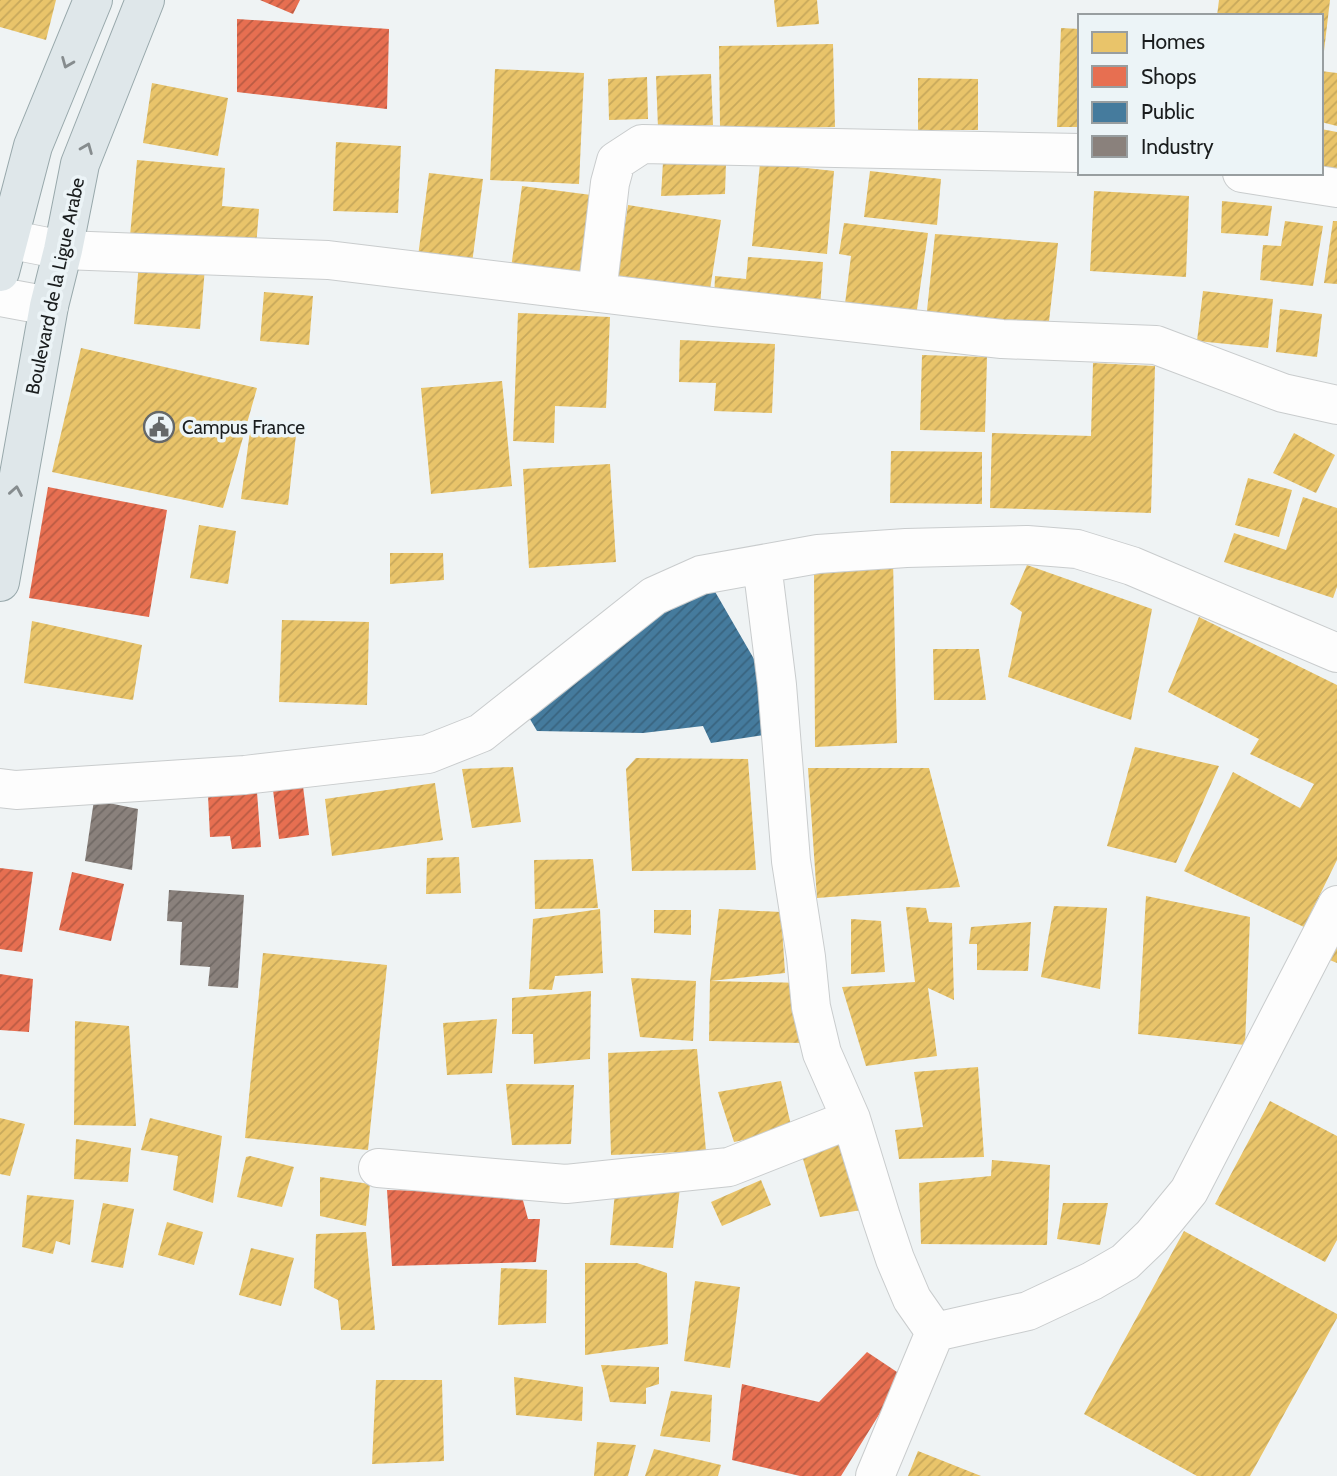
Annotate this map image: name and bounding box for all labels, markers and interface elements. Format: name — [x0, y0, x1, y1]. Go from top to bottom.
legend — [1078, 14, 1323, 175]
text: Homes — [1141, 29, 1205, 54]
one-way arrow — [61, 57, 75, 69]
text: Shops — [1141, 64, 1197, 89]
text: Public — [1141, 99, 1195, 124]
text: Industry — [1141, 134, 1214, 159]
one-way arrow — [78, 143, 92, 155]
street label: Boulevard de la Ligue Arabe — [21, 175, 89, 397]
public building icon: Campus France — [142, 410, 176, 444]
place label: Campus France — [182, 416, 305, 439]
one-way arrow — [8, 485, 23, 497]

